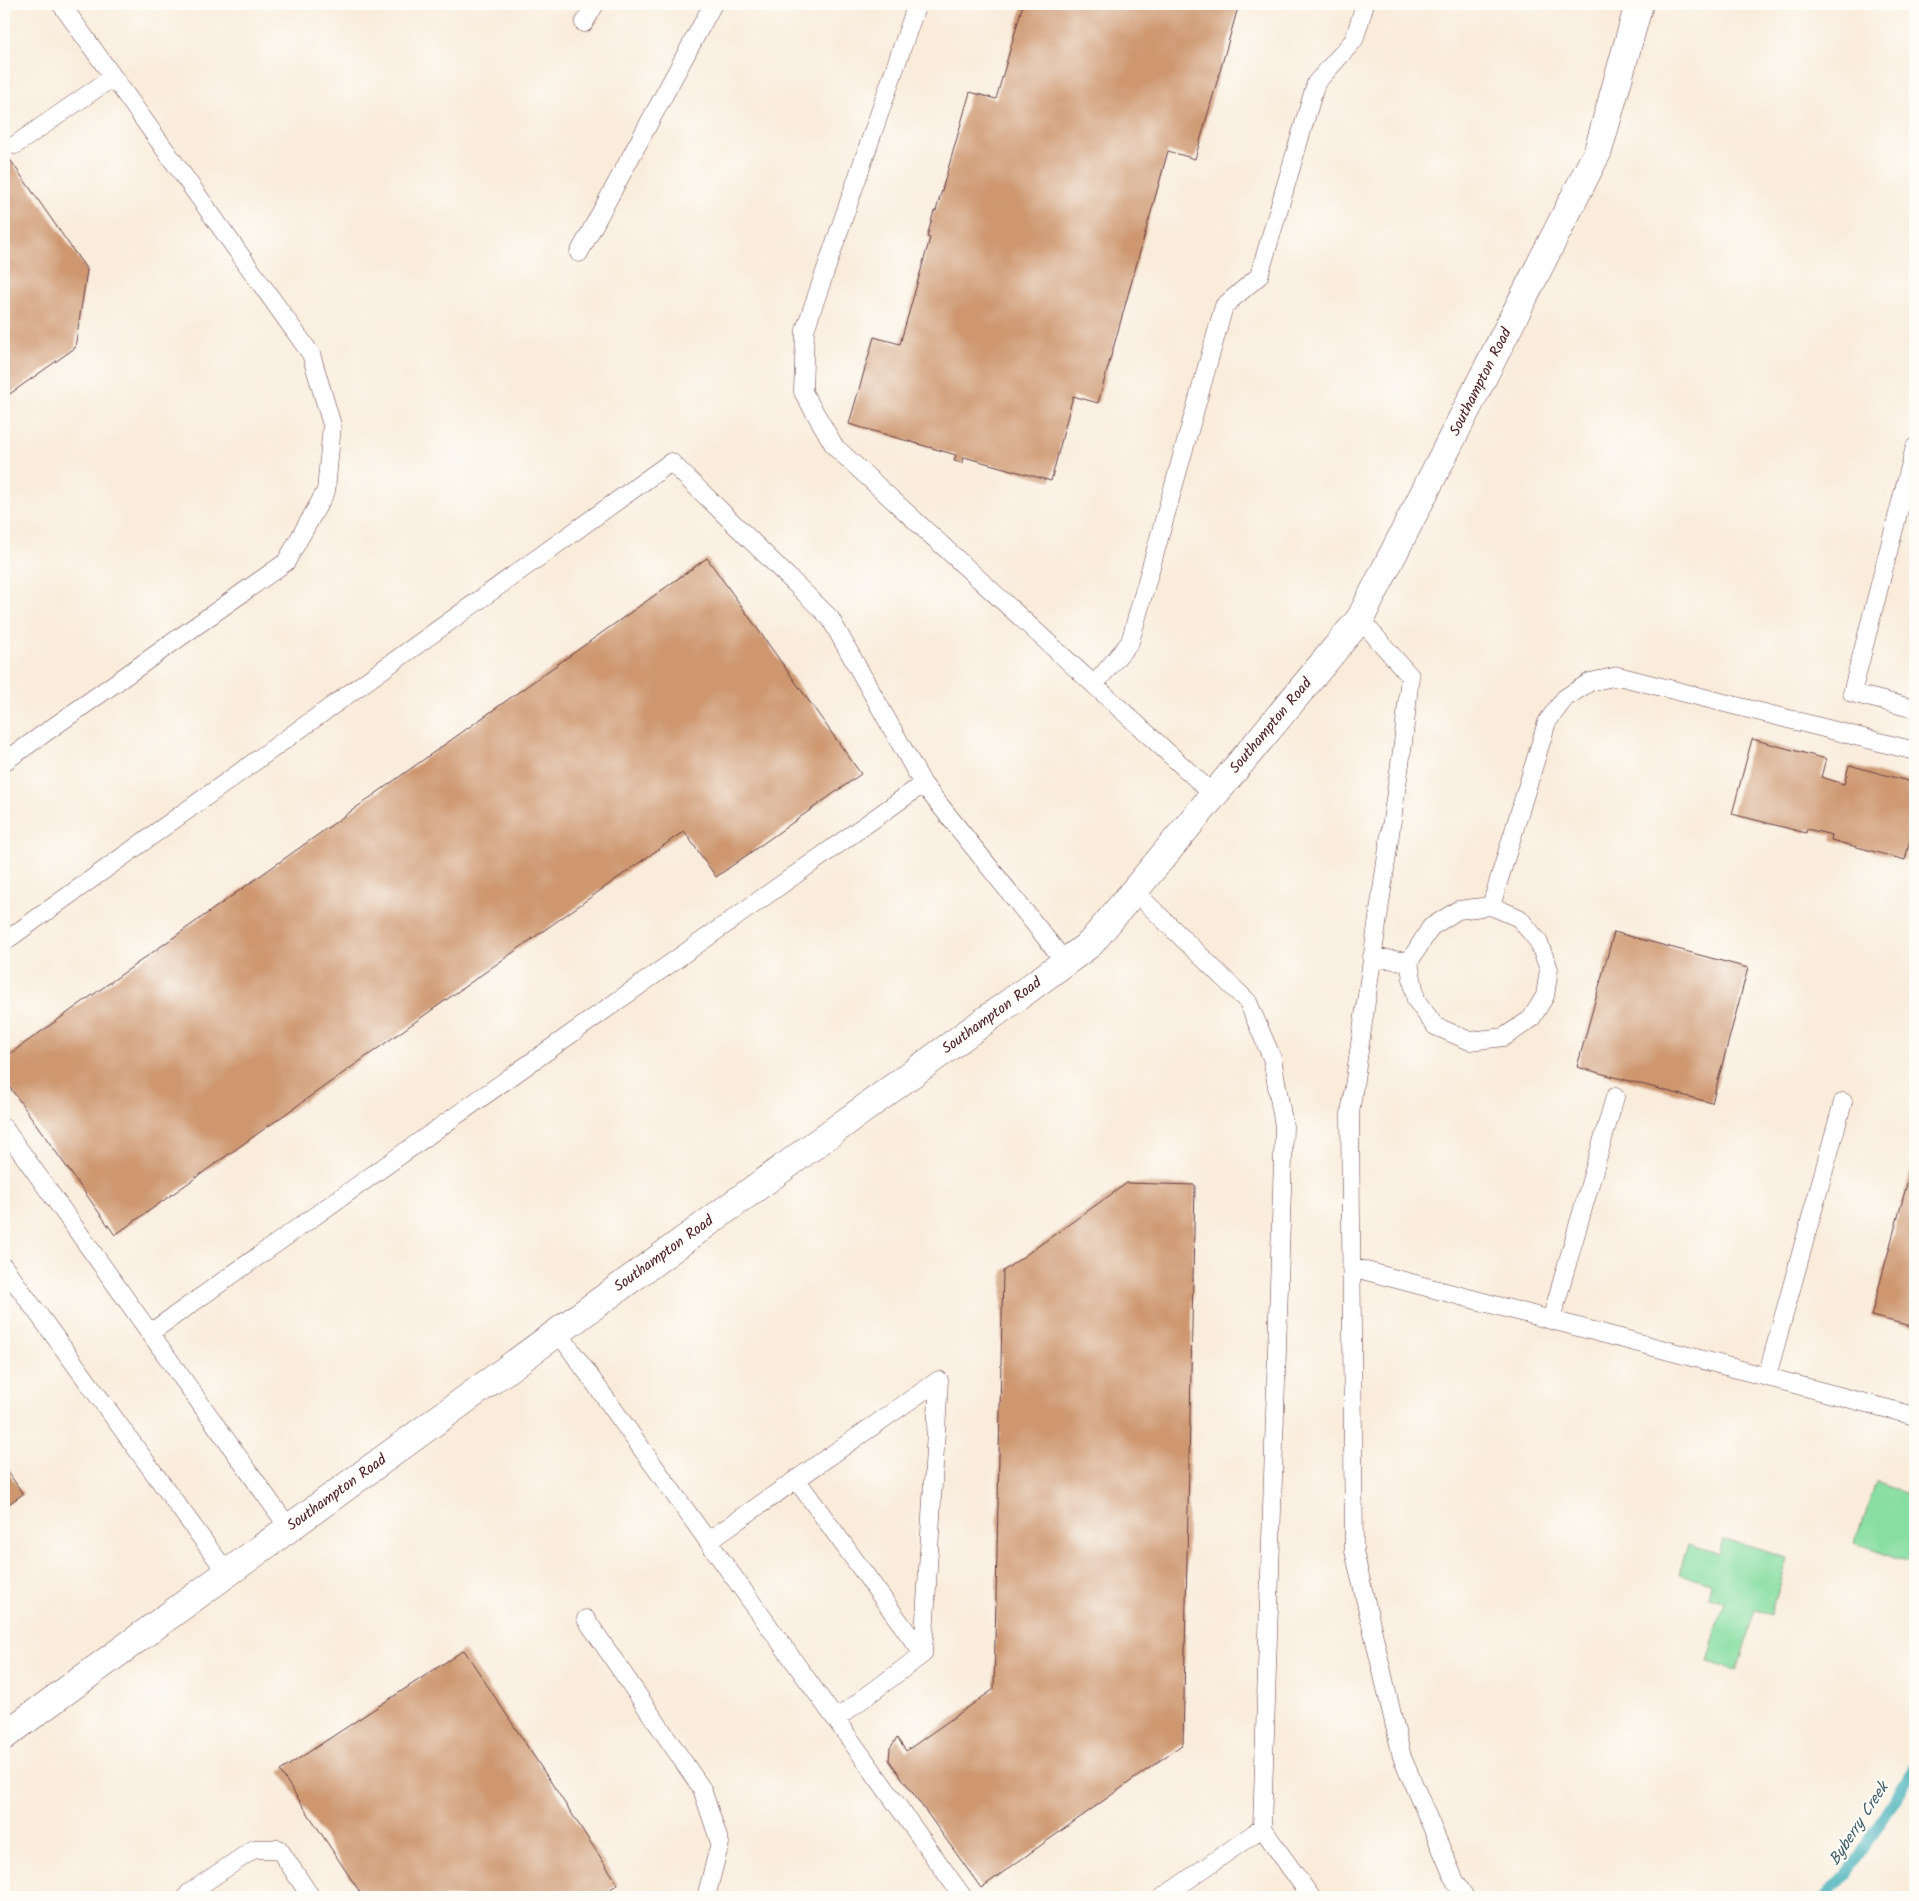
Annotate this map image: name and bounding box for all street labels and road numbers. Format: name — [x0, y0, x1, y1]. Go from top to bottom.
street label: Southampton Road — [1443, 323, 1519, 440]
street label: Southampton Road — [1224, 672, 1319, 779]
street label: Southampton Road — [937, 971, 1047, 1061]
street label: Southampton Road — [609, 1209, 719, 1299]
street label: Southampton Road — [282, 1448, 392, 1538]

